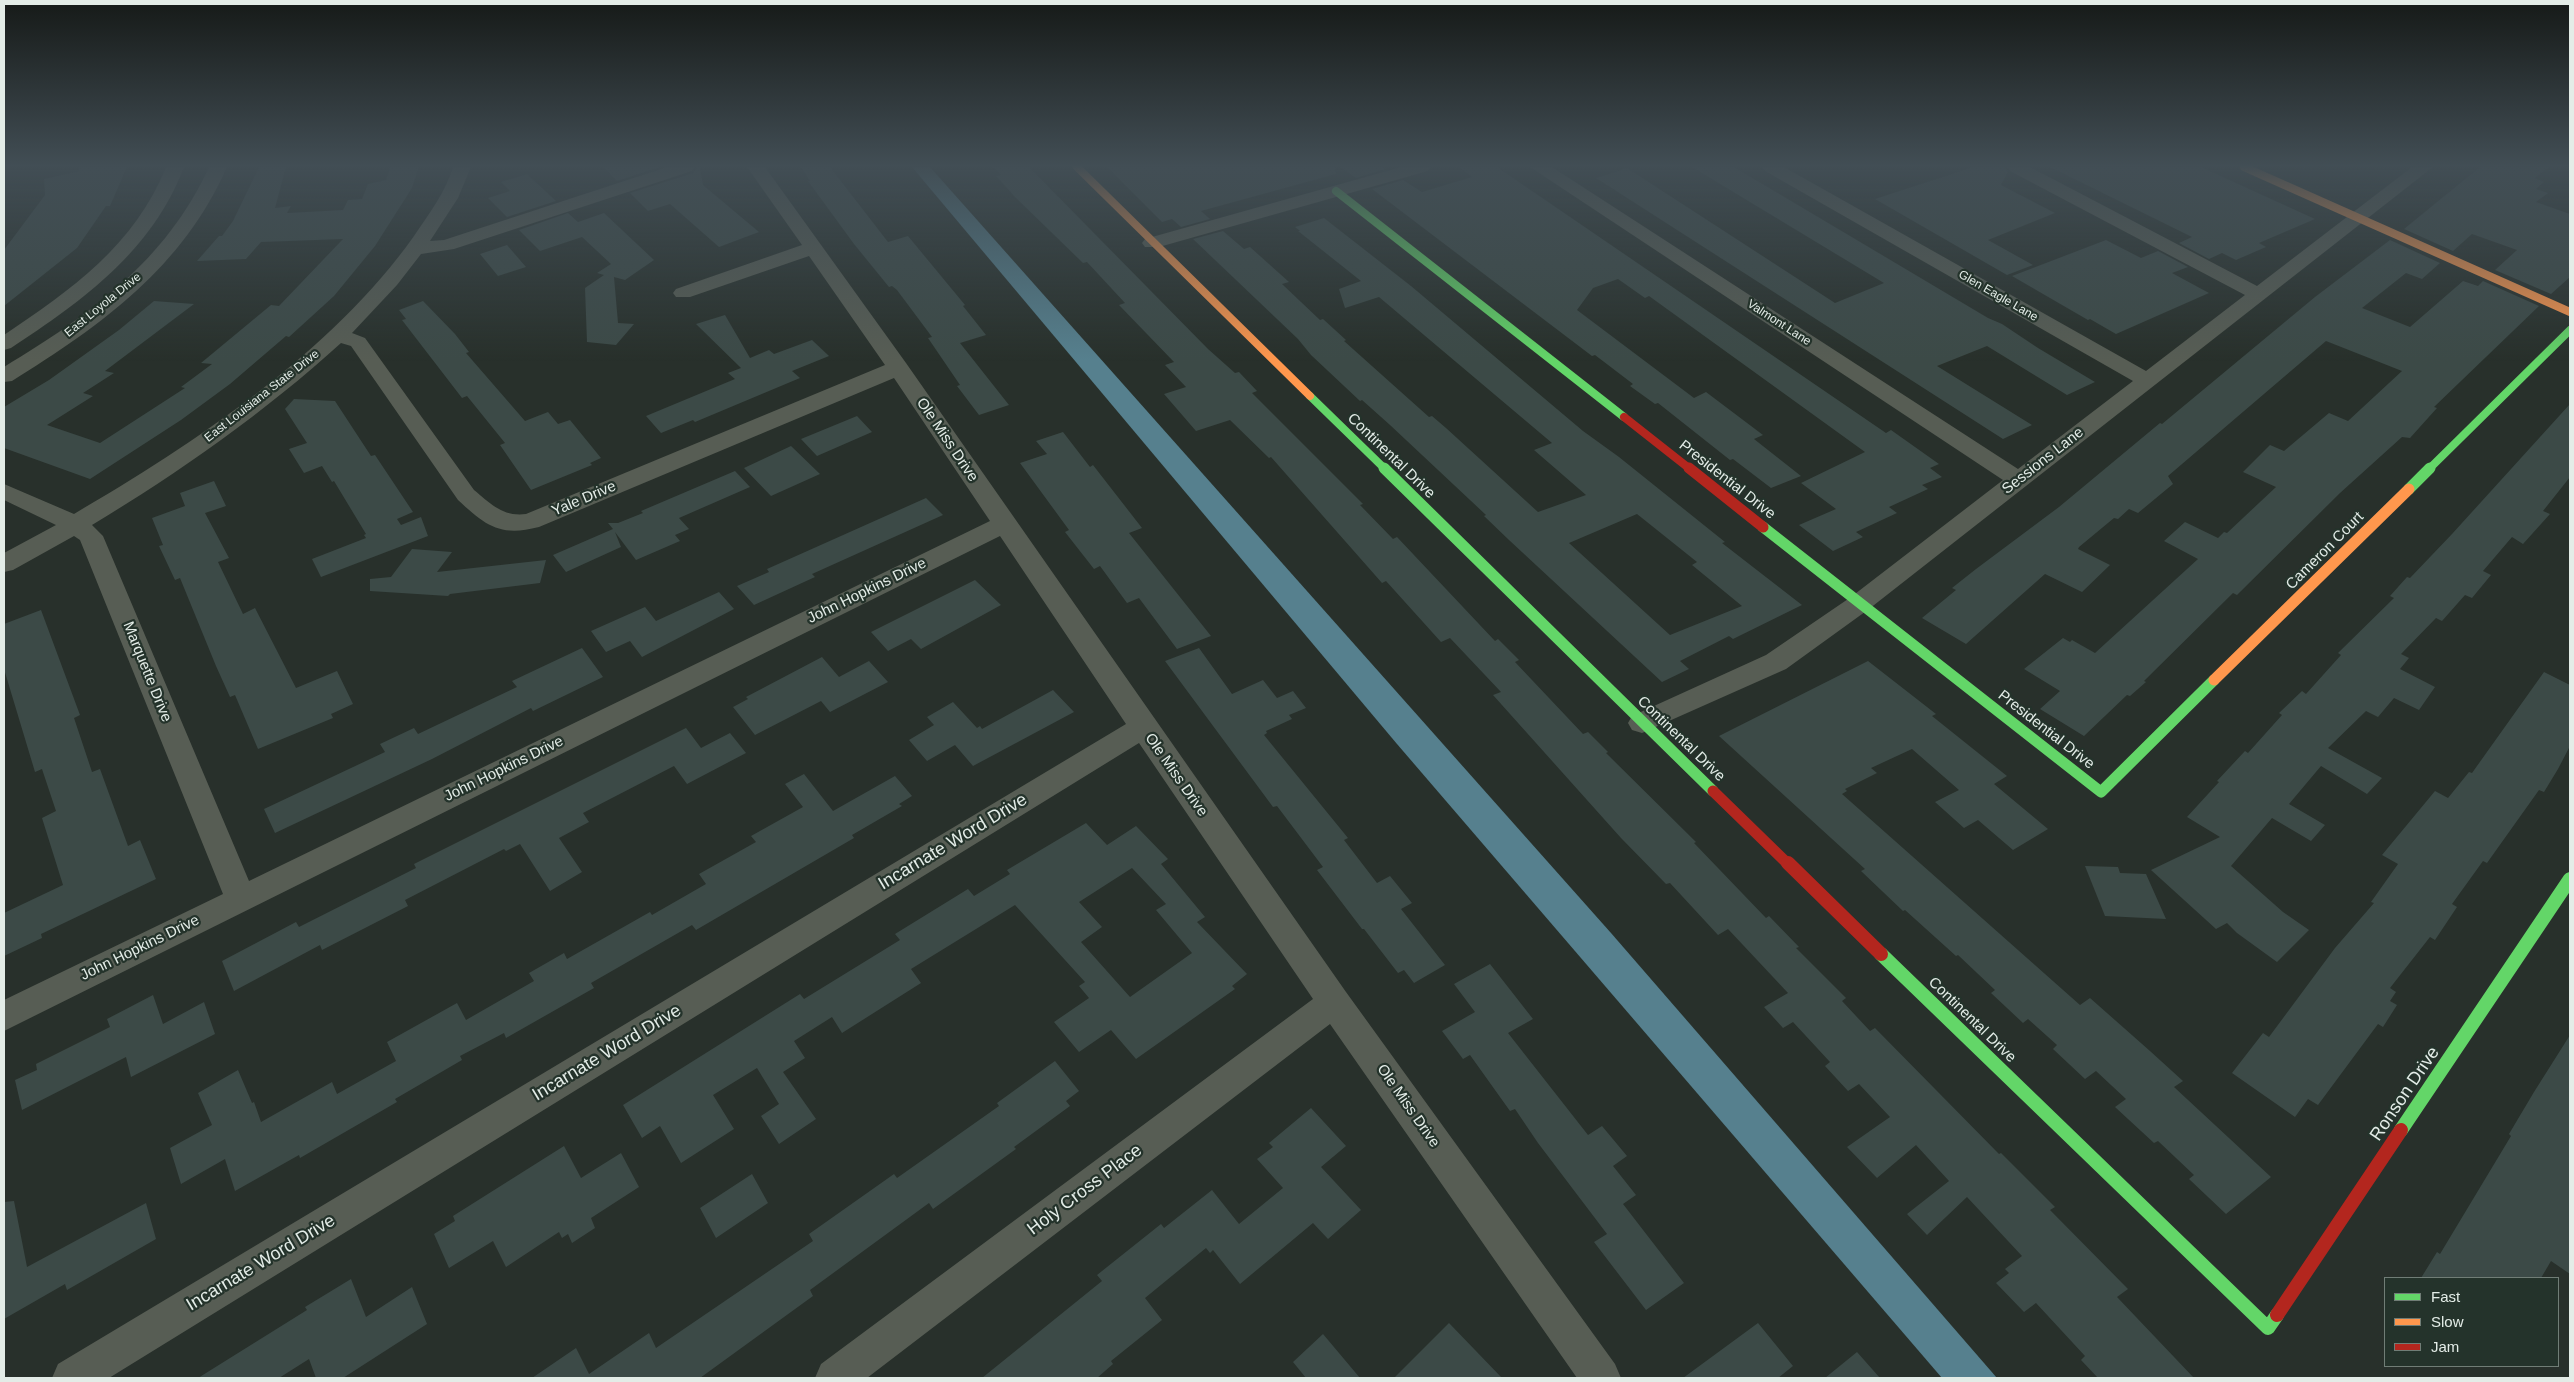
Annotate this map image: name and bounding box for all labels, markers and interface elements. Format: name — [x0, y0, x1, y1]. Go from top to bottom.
street label: Glen Eagle Lane — [1956, 267, 2040, 325]
street label: East Loyola Drive — [62, 270, 144, 340]
street label: Valmont Lane — [1744, 297, 1814, 349]
street label: East Louisiana State Drive — [202, 347, 322, 445]
street label: Ole Miss Drive — [912, 395, 982, 485]
street label: Continental Drive — [1343, 410, 1439, 502]
street label: Sessions Lane — [1999, 424, 2087, 498]
street label: Presidential Drive — [1675, 437, 1779, 523]
street label: Yale Drive — [549, 477, 619, 521]
street label: Cameron Court — [2282, 508, 2368, 594]
street label: John Hopkins Drive — [805, 554, 929, 628]
street label: Marquette Drive — [119, 619, 175, 725]
street label: Presidential Drive — [1994, 687, 2098, 773]
street label: Continental Drive — [1633, 693, 1729, 785]
street label: Ole Miss Drive — [1141, 730, 1211, 820]
street label: John Hopkins Drive — [442, 732, 566, 806]
street label: Incarnate Word Drive — [875, 789, 1031, 895]
street label: John Hopkins Drive — [78, 911, 202, 985]
street label: Continental Drive — [1924, 974, 2020, 1066]
street label: Incarnate Word Drive — [529, 1000, 685, 1106]
street label: Ronson Drive — [2366, 1043, 2444, 1145]
street label: Ole Miss Drive — [1373, 1061, 1443, 1151]
street label: Holy Cross Place — [1023, 1140, 1147, 1240]
street label: Incarnate Word Drive — [183, 1210, 339, 1316]
legend — [2384, 1277, 2559, 1367]
text: Fast — [2431, 1288, 2460, 1305]
text: Slow — [2431, 1313, 2464, 1330]
text: Jam — [2431, 1338, 2459, 1355]

